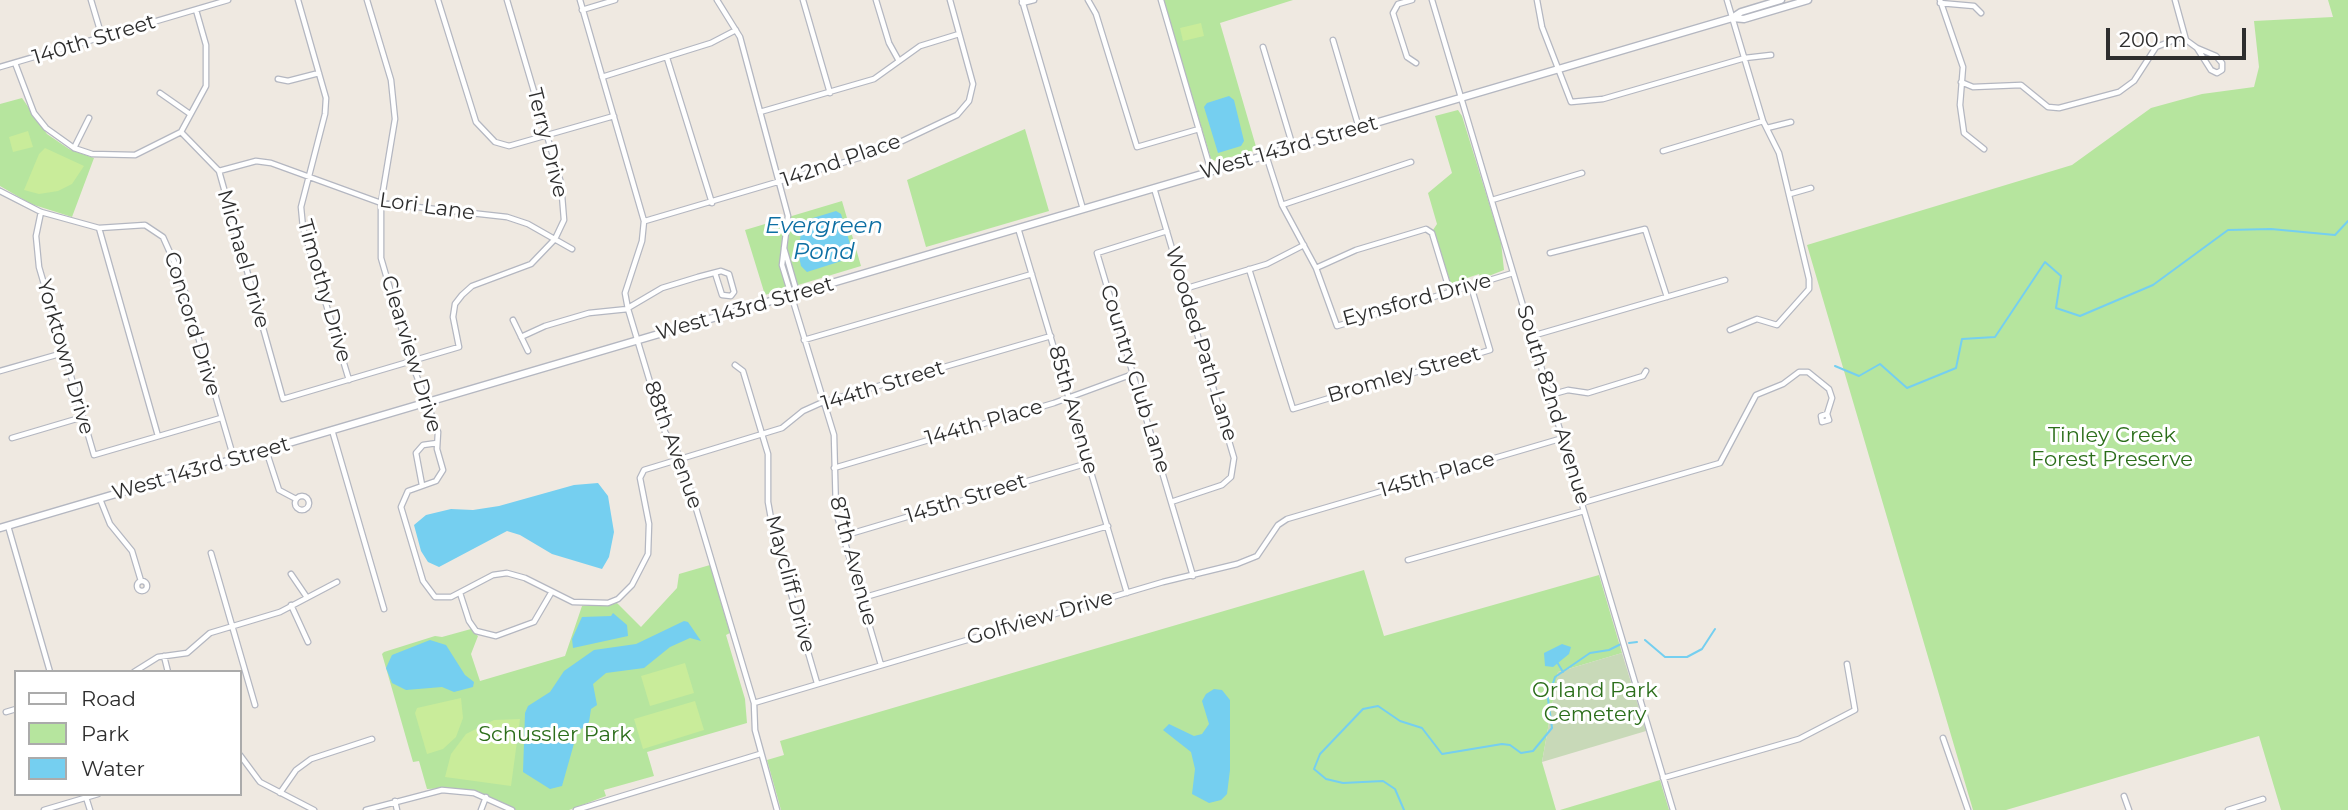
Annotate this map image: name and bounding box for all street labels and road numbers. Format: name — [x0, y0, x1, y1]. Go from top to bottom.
street label: 140th Street — [29, 9, 159, 71]
street label: Terry Drive — [521, 86, 573, 200]
street label: West 143rd Street — [1197, 111, 1381, 185]
street label: 142nd Place — [778, 129, 904, 193]
street label: Michael Drive — [211, 187, 275, 331]
street label: Lori Lane — [378, 188, 476, 226]
street label: Timothy Drive — [292, 217, 356, 365]
street label: Wooded Path Lane — [1159, 244, 1243, 444]
street label: Concord Drive — [158, 249, 226, 399]
street label: Eynsford Drive — [1340, 268, 1494, 332]
street label: West 143rd Street — [653, 272, 837, 346]
street label: Clearview Drive — [375, 273, 447, 435]
street label: Yorktown Drive — [31, 277, 99, 437]
street label: Country Club Lane — [1094, 282, 1176, 476]
street label: South 82nd Avenue — [1511, 302, 1595, 508]
street label: Bromley Street — [1325, 341, 1483, 409]
street label: 85th Avenue — [1043, 343, 1103, 477]
street label: 144th Street — [819, 355, 947, 417]
street label: 88th Avenue — [638, 378, 708, 512]
street label: 144th Place — [922, 394, 1046, 452]
street label: West 143rd Street — [109, 432, 293, 506]
street label: 145th Place — [1376, 446, 1498, 504]
street label: 145th Street — [903, 469, 1029, 529]
street label: 87th Avenue — [824, 494, 882, 628]
street label: Maycliff Drive — [760, 513, 820, 655]
street label: Golfview Drive — [964, 585, 1116, 651]

